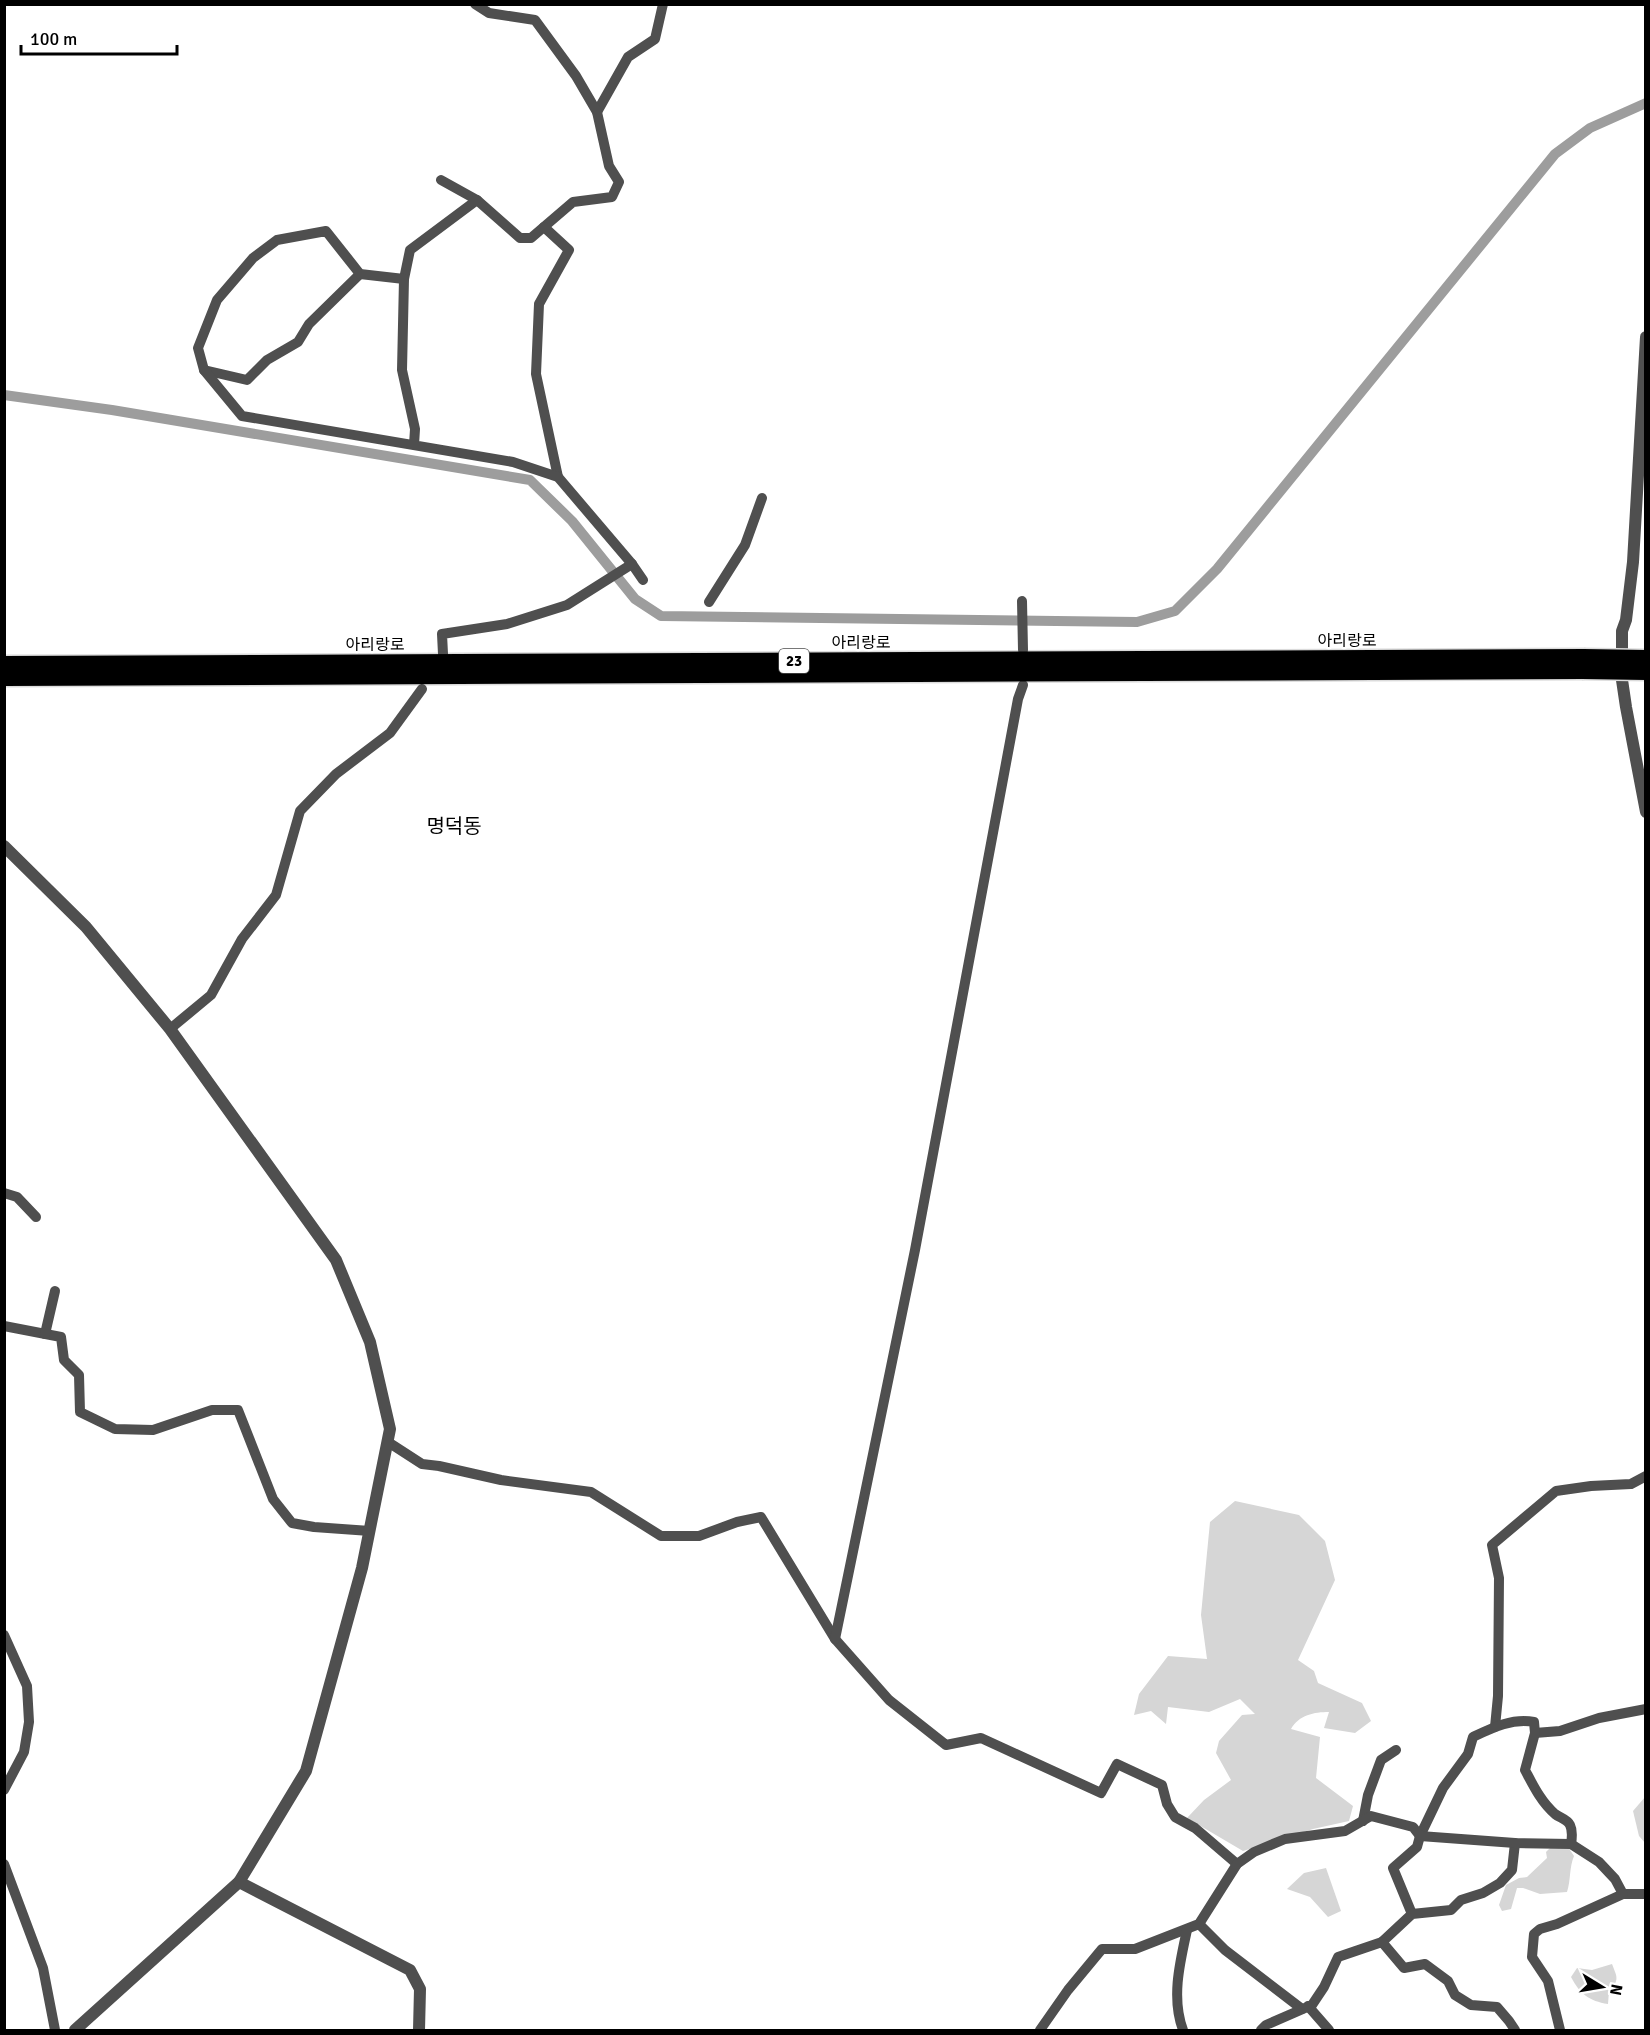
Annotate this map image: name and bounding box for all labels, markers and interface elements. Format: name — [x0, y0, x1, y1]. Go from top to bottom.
scale bar — [21, 18, 177, 56]
text: 100 m — [30, 28, 77, 50]
street label: 아리랑로 — [1318, 631, 1377, 651]
street label: 아리랑로 — [832, 633, 891, 653]
street label: 아리랑로 — [346, 635, 405, 655]
road number: 23 — [779, 649, 809, 673]
district label: 명덕동 — [426, 814, 482, 839]
north arrow — [1572, 1957, 1632, 2017]
text: N — [1605, 1982, 1627, 1997]

